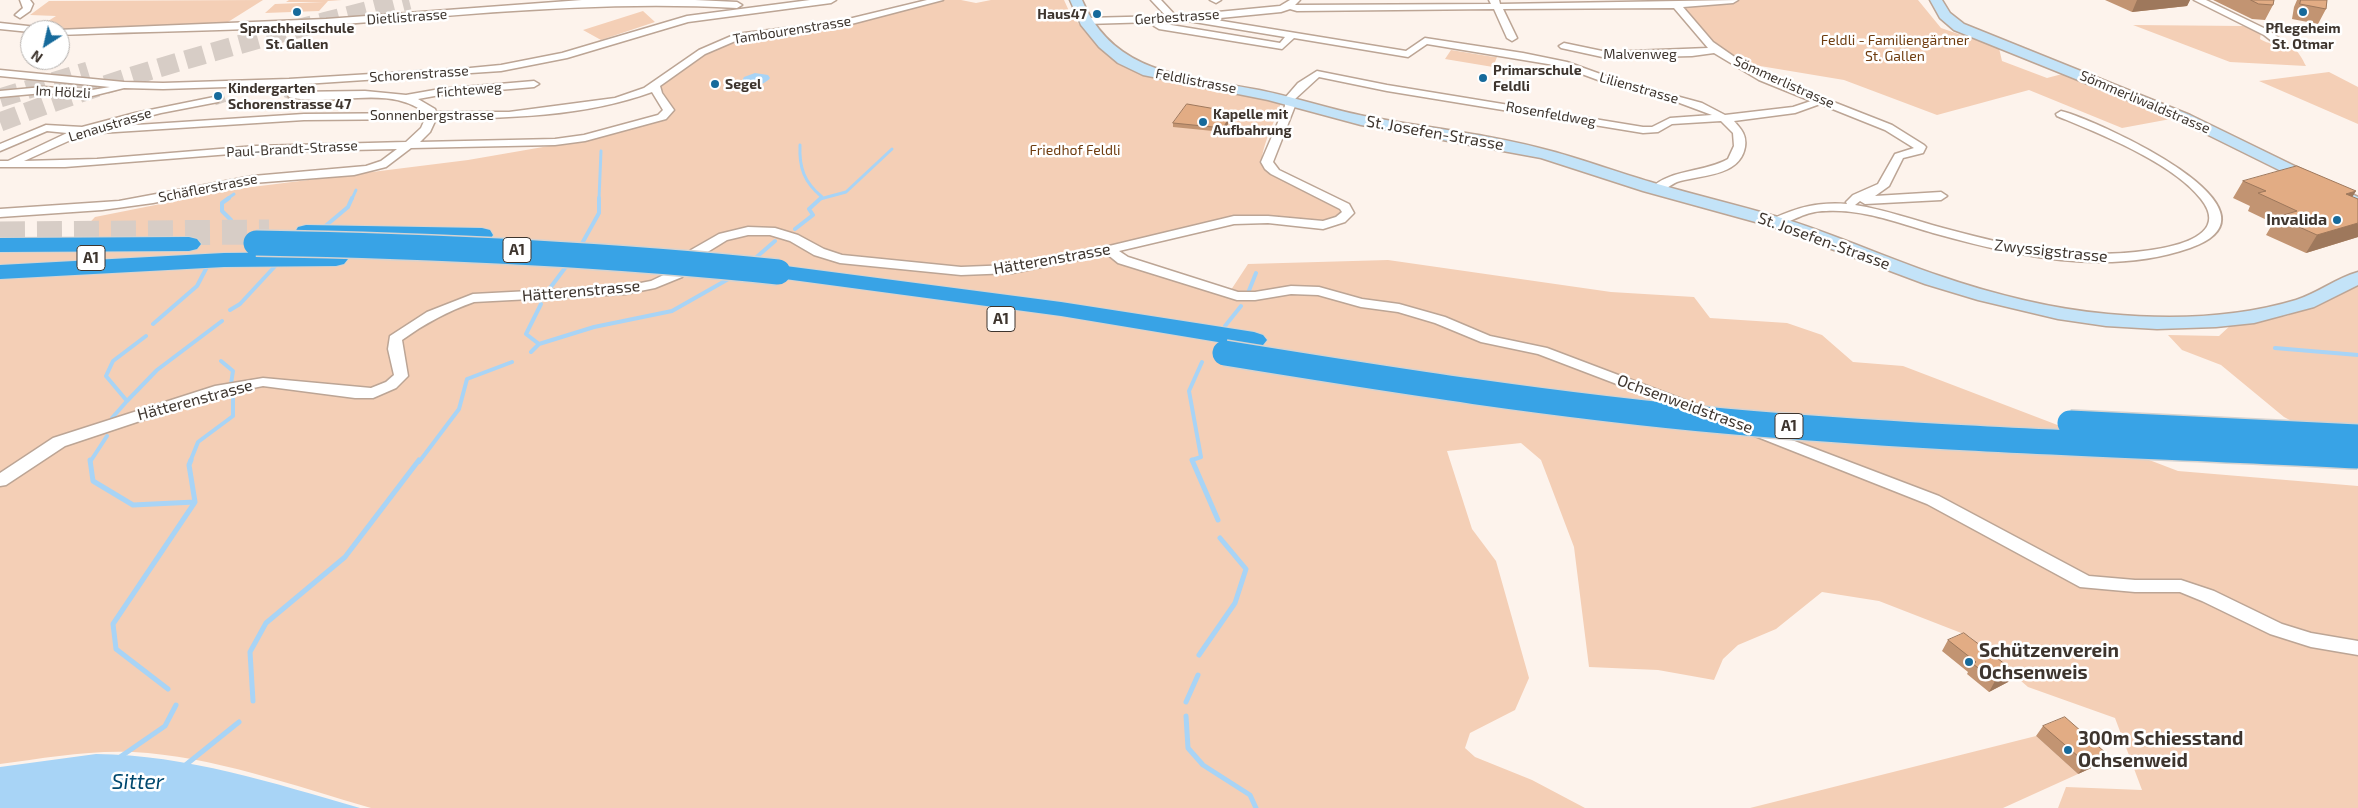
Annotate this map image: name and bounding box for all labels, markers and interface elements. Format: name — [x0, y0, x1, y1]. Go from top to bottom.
marker: Sprachheilschule St. Gallen — [291, 6, 303, 18]
street label: Dietlistrasse — [366, 6, 448, 28]
place label: Haus47 — [1037, 6, 1087, 22]
street label: Gerbestrasse — [1134, 6, 1220, 28]
marker: Pflegeheim St. Otmar — [2297, 6, 2309, 18]
marker: Haus47 — [1091, 8, 1103, 20]
street label: Tambourenstrasse — [732, 12, 852, 48]
north arrow — [20, 20, 70, 70]
place label: Sprachheilschule St. Gallen — [240, 20, 354, 52]
place label: Pflegeheim St. Otmar — [2265, 20, 2341, 52]
park label: Feldli - Familiengärtner St. Gallen — [1821, 32, 1969, 64]
street label: Malvenweg — [1603, 46, 1677, 62]
text: N — [28, 47, 46, 67]
street label: Sömmerlistrasse — [1731, 52, 1837, 112]
street label: Schorenstrasse — [369, 62, 469, 86]
place label: Primarschule Feldli — [1493, 62, 1582, 94]
street label: Feldlistrasse — [1154, 65, 1238, 97]
street label: Sömmerliwaldstrasse — [2077, 67, 2213, 137]
street label: Lilienstrasse — [1598, 69, 1680, 107]
marker: Primarschule Feldli — [1477, 72, 1489, 84]
place label: Segel — [725, 76, 762, 92]
marker: Segel — [709, 78, 721, 90]
street label: Fichteweg — [436, 79, 502, 101]
place label: Kindergarten Schorenstrasse 47 — [228, 80, 351, 112]
street label: Im Hölzli — [35, 82, 91, 102]
marker: Kindergarten Schorenstrasse 47 — [212, 90, 224, 102]
street label: Rosenfeldweg — [1505, 98, 1597, 130]
street label: Lenaustrasse — [66, 104, 154, 146]
place label: Kapelle mit Aufbahrung — [1213, 106, 1292, 138]
street label: Sonnenbergstrasse — [370, 107, 494, 123]
street label: St. Josefen-Strasse — [1365, 111, 1505, 155]
marker: Kapelle mit Aufbahrung — [1197, 116, 1209, 128]
street label: Paul-Brandt-Strasse — [226, 137, 358, 161]
park label: Friedhof Feldli — [1029, 142, 1121, 158]
street label: Schäflerstrasse — [157, 170, 259, 206]
street label: St. Josefen-Strasse — [1755, 208, 1893, 274]
place label: Invalida — [2266, 210, 2327, 230]
marker: Invalida — [2331, 214, 2343, 226]
street label: Zwyssigstrasse — [1993, 235, 2109, 267]
road number: A1 — [503, 238, 531, 262]
street label: Hätterenstrasse — [992, 239, 1112, 279]
road number: A1 — [77, 246, 105, 270]
street label: Hätterenstrasse — [521, 276, 641, 306]
road number: A1 — [987, 306, 1015, 332]
street label: Ochsenweidstrasse — [1615, 371, 1755, 437]
street label: Hätterenstrasse — [135, 375, 255, 425]
road number: A1 — [1775, 414, 1803, 438]
place label: Schützenverein Ochsenweis — [1979, 640, 2119, 684]
marker: Schützenverein Ochsenweis — [1963, 656, 1975, 668]
place label: 300m Schiesstand Ochsenweid — [2078, 728, 2243, 772]
marker: 300m Schiesstand Ochsenweid — [2062, 744, 2074, 756]
water label: Sitter — [112, 769, 164, 795]

